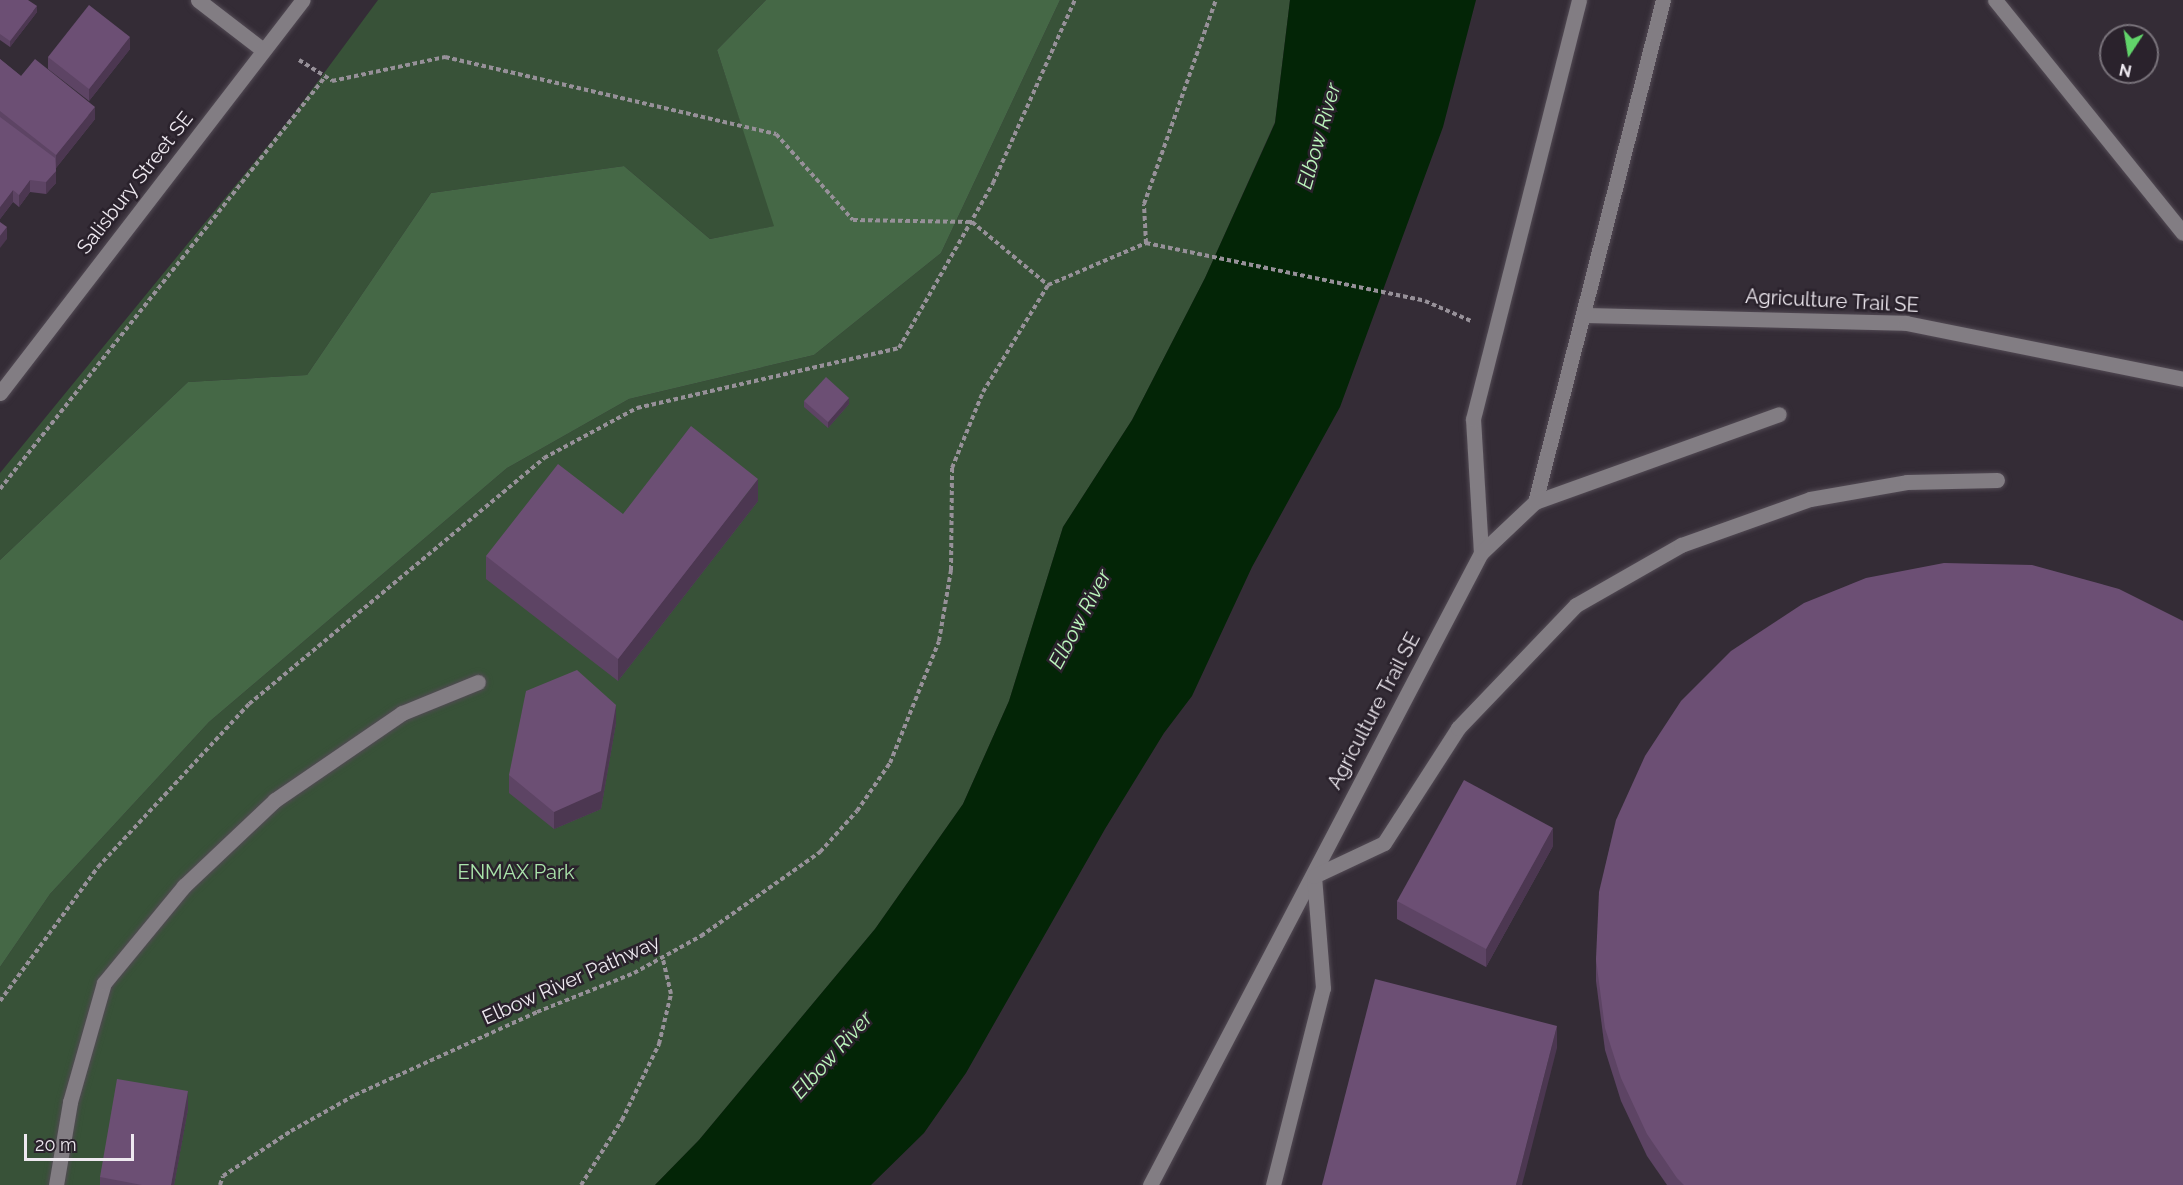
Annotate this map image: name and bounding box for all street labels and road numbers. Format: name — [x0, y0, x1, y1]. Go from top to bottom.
street label: Salisbury Street SE — [72, 107, 198, 259]
street label: Agriculture Trail SE — [1744, 284, 1920, 318]
street label: Agriculture Trail SE — [1322, 628, 1426, 794]
street label: Elbow River Pathway — [478, 930, 664, 1030]

